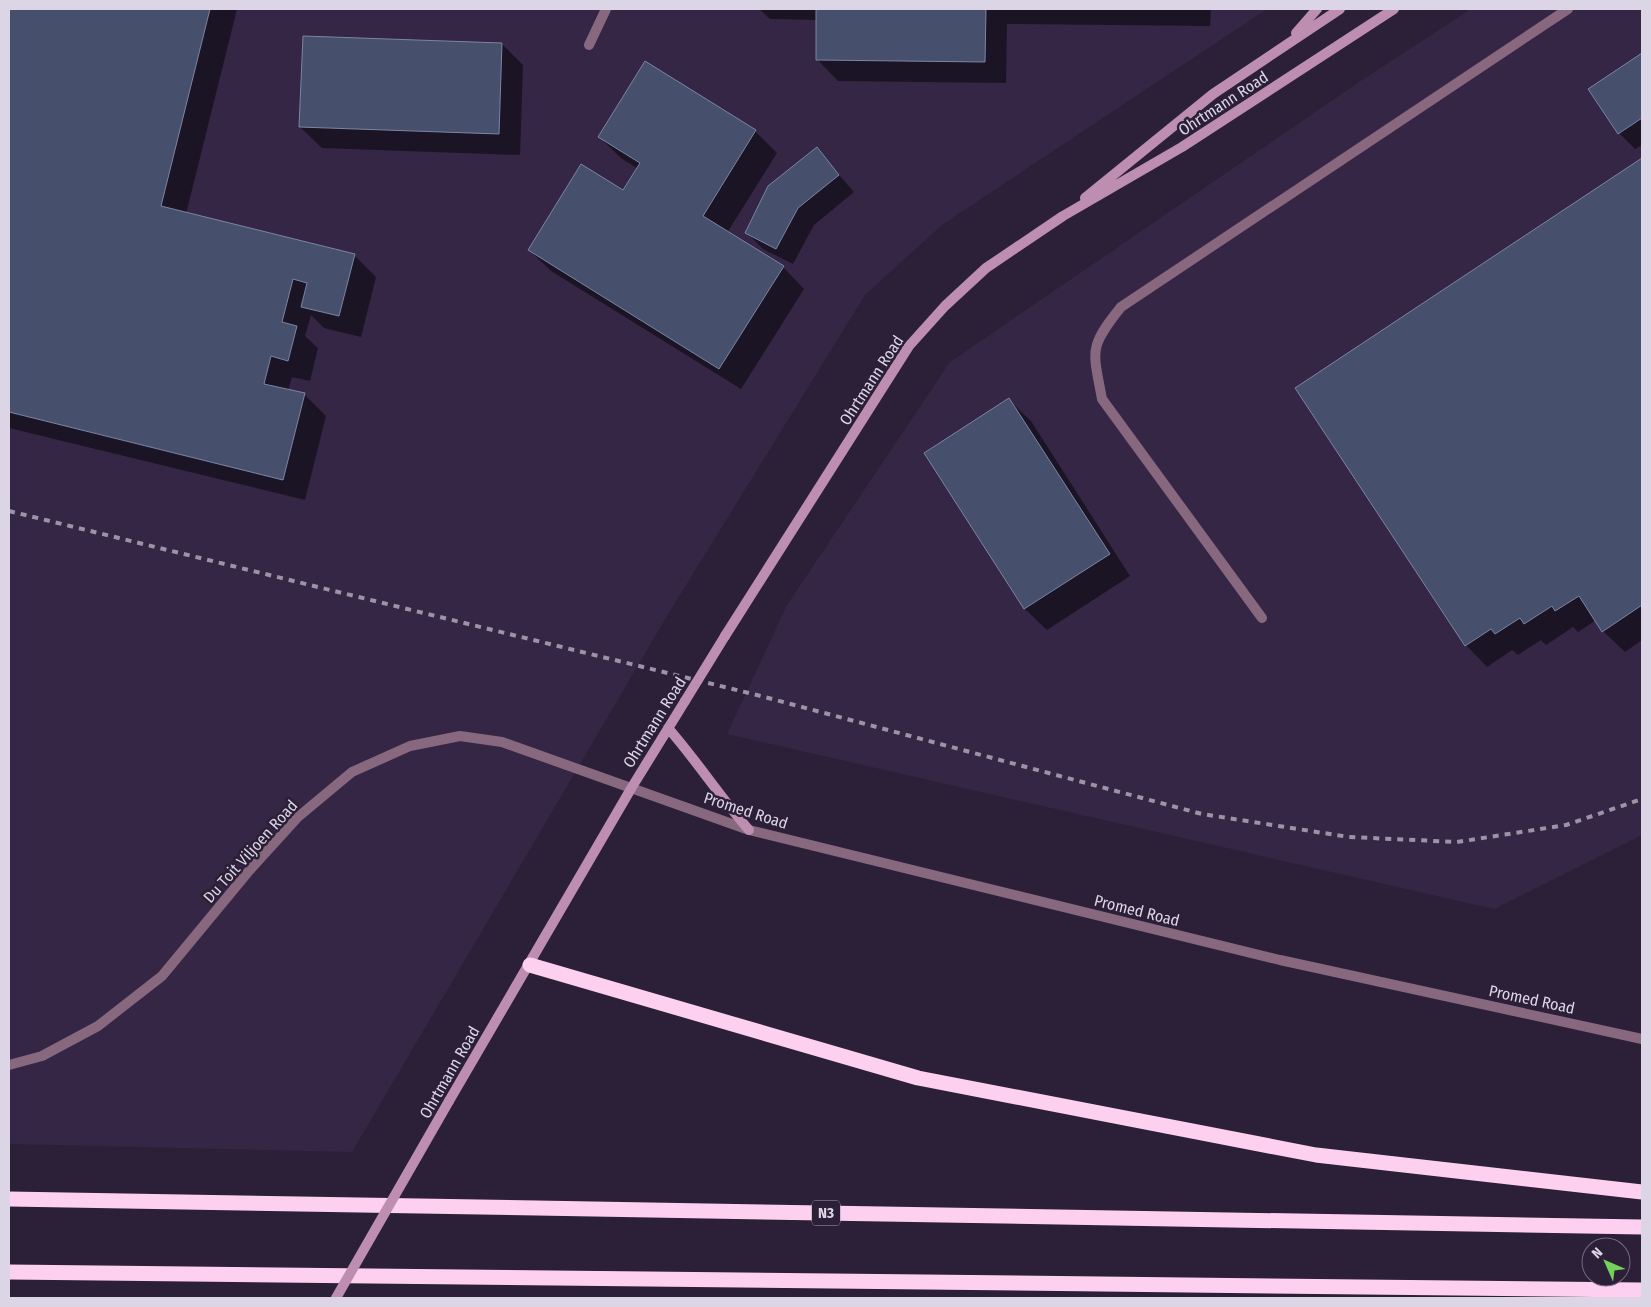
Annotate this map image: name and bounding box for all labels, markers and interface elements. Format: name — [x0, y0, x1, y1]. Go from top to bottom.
street label: Ohrtmann Road — [1175, 67, 1272, 139]
street label: Ohrtmann Road — [835, 332, 907, 429]
street label: Ohrtmann Road — [619, 673, 690, 771]
street label: Promed Road — [701, 788, 790, 833]
street label: Du Toit Viljoen Road — [199, 796, 301, 907]
street label: Promed Road — [1092, 891, 1182, 930]
street label: Promed Road — [1487, 981, 1577, 1018]
street label: Ohrtmann Road — [415, 1023, 483, 1122]
road number: N3 — [812, 1200, 840, 1226]
north arrow — [1581, 1237, 1631, 1287]
text: N — [1588, 1244, 1606, 1262]

